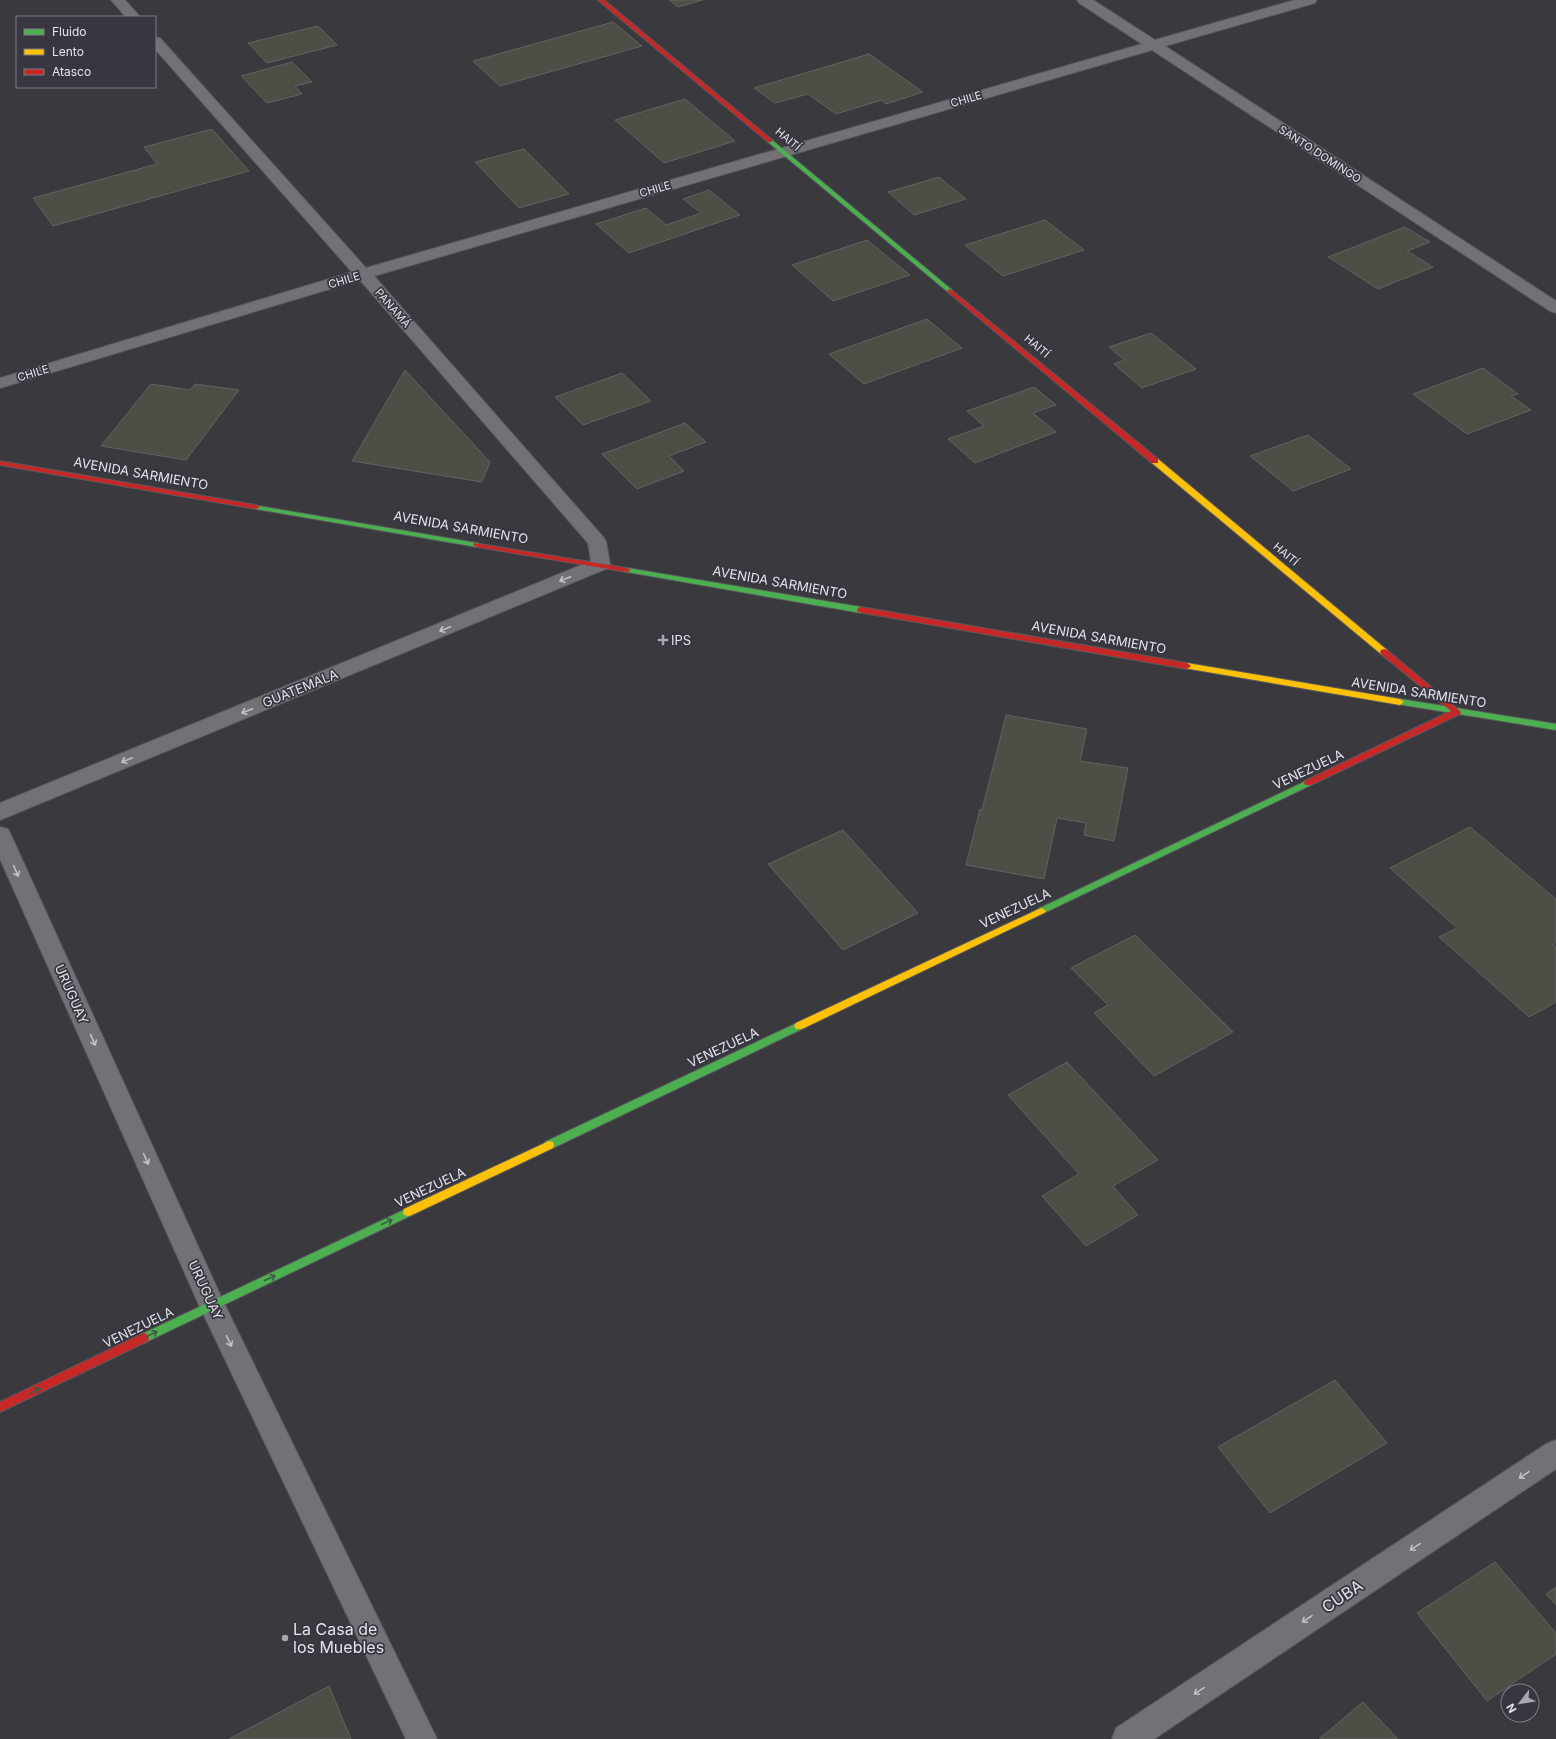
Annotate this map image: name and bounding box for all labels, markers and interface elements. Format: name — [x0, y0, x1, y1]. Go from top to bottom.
legend — [16, 16, 156, 88]
text: Fluido — [52, 24, 87, 39]
text: Lento — [52, 44, 84, 59]
text: Atasco — [52, 64, 91, 79]
street label: CHILE — [949, 88, 983, 110]
street label: SANTO DOMINGO — [1276, 122, 1364, 186]
street label: HAITÍ — [772, 124, 804, 154]
street label: CHILE — [638, 178, 672, 200]
street label: CHILE — [327, 269, 361, 291]
street label: PANAMÁ — [372, 286, 414, 331]
street label: HAITÍ — [1021, 331, 1053, 361]
street label: CHILE — [16, 362, 50, 384]
street label: AVENIDA SARMIENTO — [73, 453, 209, 493]
street label: AVENIDA SARMIENTO — [393, 507, 529, 547]
street label: HAITÍ — [1270, 539, 1302, 569]
street label: AVENIDA SARMIENTO — [712, 562, 848, 602]
one-way arrow — [559, 576, 571, 584]
street label: AVENIDA SARMIENTO — [1031, 617, 1167, 657]
one-way arrow — [439, 626, 451, 633]
place label: IPS — [671, 632, 691, 648]
marker: IPS — [658, 635, 668, 645]
street label: GUATEMALA — [260, 666, 340, 710]
street label: AVENIDA SARMIENTO — [1350, 673, 1488, 711]
one-way arrow — [241, 707, 253, 715]
street label: VENEZUELA — [1270, 746, 1346, 792]
one-way arrow — [121, 757, 133, 765]
one-way arrow — [13, 864, 20, 876]
street label: VENEZUELA — [977, 885, 1053, 931]
street label: URUGUAY — [52, 962, 92, 1026]
street label: VENEZUELA — [685, 1024, 761, 1070]
one-way arrow — [90, 1034, 97, 1046]
one-way arrow — [143, 1152, 150, 1164]
street label: VENEZUELA — [392, 1164, 468, 1210]
one-way arrow — [381, 1218, 393, 1225]
street label: URUGUAY — [185, 1258, 227, 1322]
one-way arrow — [263, 1274, 275, 1281]
street label: VENEZUELA — [100, 1303, 176, 1351]
one-way arrow — [146, 1330, 158, 1337]
one-way arrow — [226, 1334, 233, 1346]
one-way arrow — [29, 1386, 41, 1394]
one-way arrow — [1518, 1471, 1529, 1479]
one-way arrow — [1410, 1543, 1421, 1551]
street label: CUBA — [1318, 1575, 1366, 1617]
one-way arrow — [1302, 1615, 1313, 1623]
place label: La Casa de los Muebles — [293, 1619, 384, 1657]
marker: La Casa de los Muebles — [280, 1633, 290, 1643]
north arrow — [1500, 1683, 1540, 1723]
one-way arrow — [1194, 1687, 1205, 1695]
text: N — [1503, 1701, 1520, 1715]

